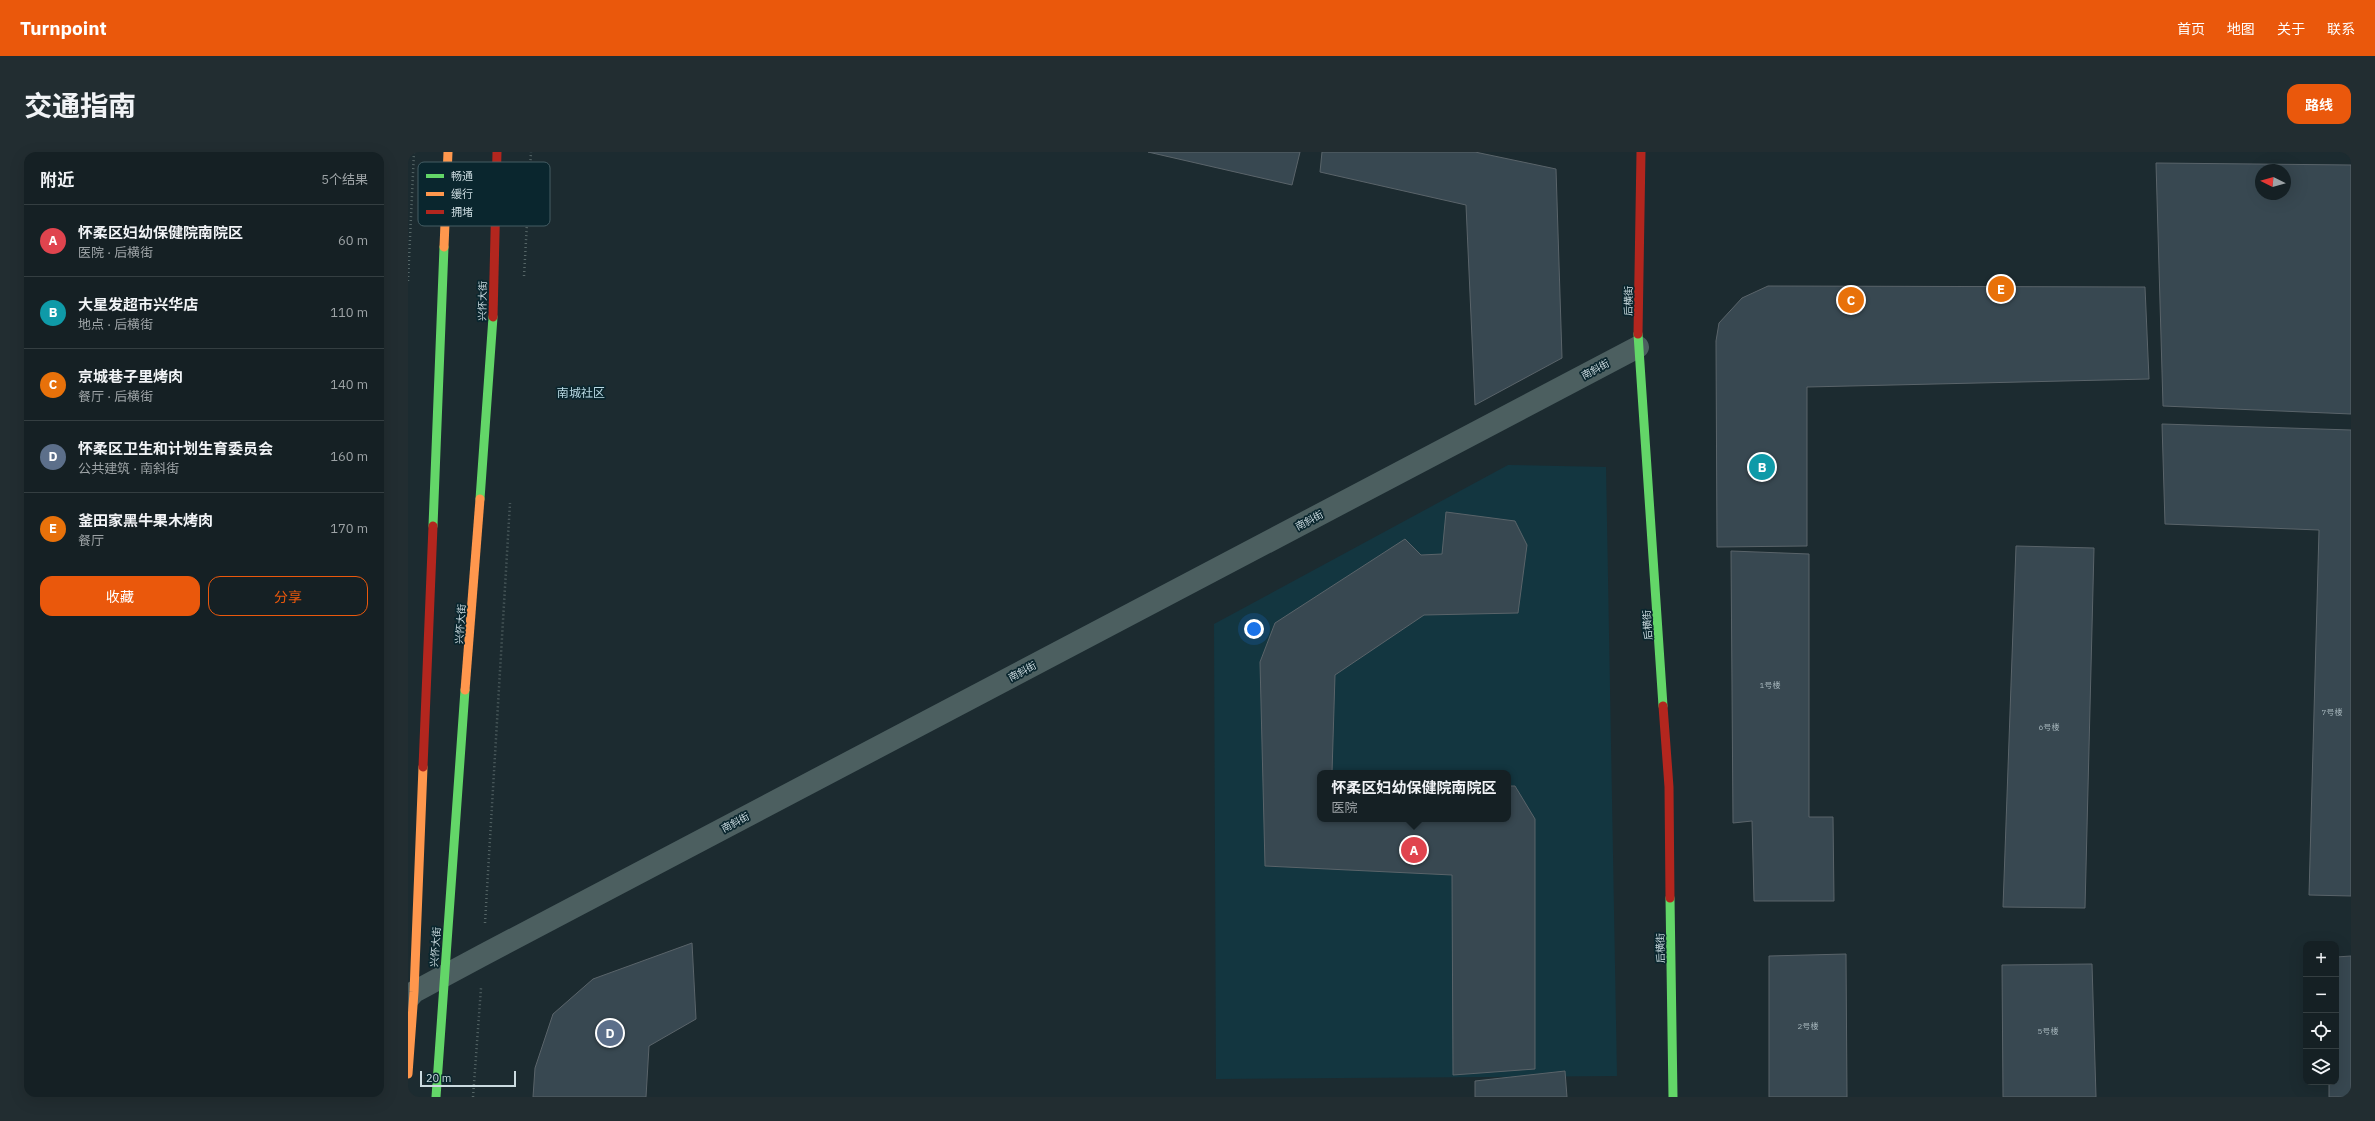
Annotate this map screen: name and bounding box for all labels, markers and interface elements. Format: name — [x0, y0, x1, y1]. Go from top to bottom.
text: Turnpoint — [20, 16, 107, 40]
text: 首页 — [2177, 20, 2205, 38]
text: 地图 — [2227, 20, 2255, 38]
text: 关于 — [2277, 20, 2305, 38]
text: 联系 — [2327, 20, 2355, 38]
button: 路线 — [2287, 84, 2351, 124]
text: 交通指南 — [24, 87, 136, 124]
legend — [418, 162, 550, 226]
north arrow — [2255, 164, 2291, 200]
text: 附近 — [40, 169, 74, 191]
text: 畅通 — [451, 169, 473, 183]
text: 5个结果 — [321, 171, 368, 188]
text: 缓行 — [451, 187, 473, 201]
text: 拥堵 — [451, 205, 473, 219]
text: 怀柔区妇幼保健院南院区 — [78, 223, 243, 242]
text: A — [49, 232, 57, 249]
text: 60 m — [338, 232, 368, 249]
text: 医院 · 后横街 — [78, 244, 153, 261]
pin: E — [1988, 274, 2014, 304]
street label: 兴怀大街 — [476, 281, 489, 321]
pin: C — [1838, 285, 1864, 315]
street label: 后横街 — [1622, 286, 1635, 316]
text: 大星发超市兴华店 — [78, 295, 198, 314]
text: B — [49, 304, 57, 321]
text: 110 m — [330, 304, 368, 321]
text: 地点 · 后横街 — [78, 316, 153, 333]
street label: 南斜街 — [1579, 357, 1612, 382]
text: 京城巷子里烤肉 — [78, 367, 183, 386]
text: C — [49, 376, 57, 393]
text: 140 m — [330, 376, 368, 393]
district label: 南城社区 — [557, 385, 605, 400]
text: 餐厅 · 后横街 — [78, 388, 153, 405]
text: 怀柔区卫生和计划生育委员会 — [78, 439, 273, 458]
text: D — [48, 448, 58, 465]
text: 160 m — [330, 448, 368, 465]
pin: B — [1749, 452, 1775, 482]
text: 公共建筑 · 南斜街 — [78, 460, 179, 477]
street label: 南斜街 — [1293, 508, 1326, 533]
text: 釜田家黑牛果木烤肉 — [78, 511, 213, 530]
text: E — [49, 520, 57, 537]
text: 170 m — [330, 520, 368, 537]
text: 餐厅 — [78, 532, 104, 549]
button: 收藏 — [40, 576, 200, 616]
button: 分享 — [208, 576, 368, 616]
street label: 兴怀大街 — [453, 604, 468, 644]
street label: 后横街 — [1640, 610, 1655, 640]
your location — [1244, 619, 1264, 639]
street label: 南斜街 — [1006, 659, 1039, 684]
house number: 1号楼 — [1760, 680, 1780, 690]
house number: 7号楼 — [2322, 707, 2342, 717]
house number: 6号楼 — [2039, 722, 2059, 732]
popup — [1317, 770, 1511, 822]
text: 怀柔区妇幼保健院南院区 — [1331, 778, 1497, 797]
text: 医院 — [1331, 799, 1358, 816]
street label: 南斜街 — [719, 810, 752, 835]
pin: A — [1401, 835, 1427, 865]
street label: 兴怀大街 — [428, 927, 443, 967]
street label: 后横街 — [1654, 933, 1667, 963]
map controls — [2303, 941, 2339, 1085]
button: + — [2303, 941, 2339, 977]
button: − — [2303, 977, 2339, 1013]
button: locate — [2303, 1013, 2339, 1049]
pin: D — [597, 1018, 623, 1048]
house number: 2号楼 — [1798, 1021, 1818, 1031]
house number: 5号楼 — [2038, 1026, 2058, 1036]
button: layers — [2303, 1049, 2339, 1085]
scale bar — [420, 1069, 516, 1088]
text: 20 m — [426, 1071, 451, 1085]

